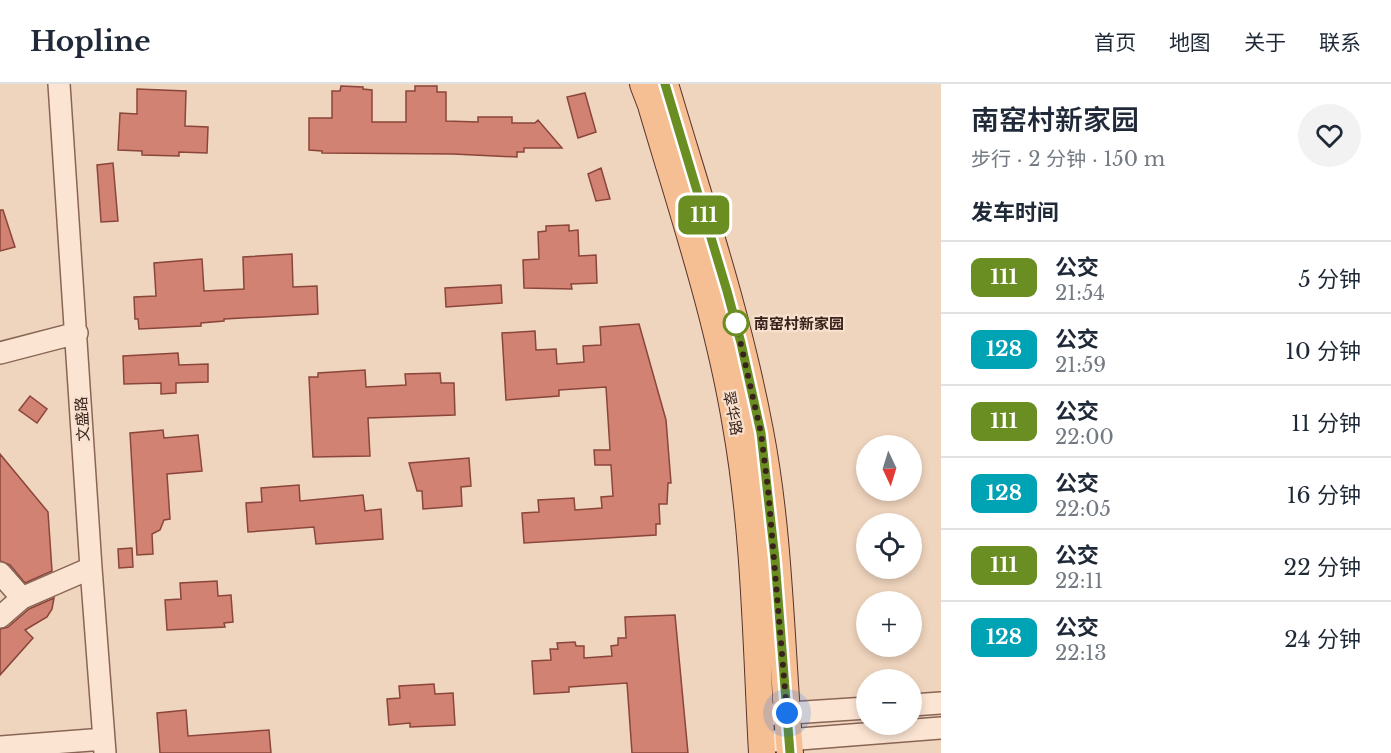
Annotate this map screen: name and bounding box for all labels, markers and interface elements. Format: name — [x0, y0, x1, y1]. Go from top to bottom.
text: Hopline — [30, 24, 151, 59]
text: 首页 — [1094, 30, 1136, 56]
text: 地图 — [1169, 30, 1211, 56]
text: 关于 — [1244, 30, 1286, 56]
text: 联系 — [1319, 30, 1361, 56]
text: 南窑村新家园 — [971, 103, 1139, 138]
button: heart — [1298, 104, 1361, 167]
text: 步行 · 2 分钟 · 150 m — [971, 147, 1165, 171]
line badge: 111 — [670, 196, 738, 234]
text: 发车时间 — [971, 199, 1059, 226]
text: 111 — [690, 202, 718, 228]
text: 公交 — [1055, 254, 1099, 281]
text: 111 — [990, 264, 1018, 290]
text: 5 分钟 — [1298, 266, 1361, 293]
text: 21:54 — [1055, 281, 1105, 305]
marker: 南窑村新家园 — [723, 310, 749, 336]
place label: 南窑村新家园 — [754, 314, 844, 333]
text: 公交 — [1055, 326, 1099, 353]
text: 128 — [986, 336, 1022, 362]
text: 10 分钟 — [1285, 338, 1361, 365]
text: 21:59 — [1055, 353, 1106, 377]
street label: 翠华路 — [719, 389, 747, 437]
street label: 文盛路 — [71, 396, 93, 442]
text: 公交 — [1055, 398, 1099, 425]
text: 111 — [990, 408, 1018, 434]
text: 11 分钟 — [1291, 410, 1361, 437]
text: 22:00 — [1055, 425, 1114, 449]
north arrow — [856, 435, 922, 501]
map controls — [856, 435, 922, 735]
text: 公交 — [1055, 470, 1099, 497]
text: 128 — [986, 480, 1022, 506]
text: 16 分钟 — [1287, 482, 1361, 509]
text: 22:05 — [1055, 497, 1111, 521]
button: locate — [856, 513, 922, 579]
text: 公交 — [1055, 542, 1099, 569]
text: 111 — [990, 552, 1018, 578]
text: 22 分钟 — [1284, 554, 1361, 581]
text: 22:11 — [1055, 569, 1103, 593]
button: + — [856, 591, 922, 657]
text: 公交 — [1055, 614, 1099, 641]
text: 128 — [986, 624, 1022, 650]
text: 24 分钟 — [1284, 626, 1361, 653]
text: 22:13 — [1055, 641, 1107, 665]
button: − — [856, 669, 922, 735]
your location — [772, 698, 802, 728]

